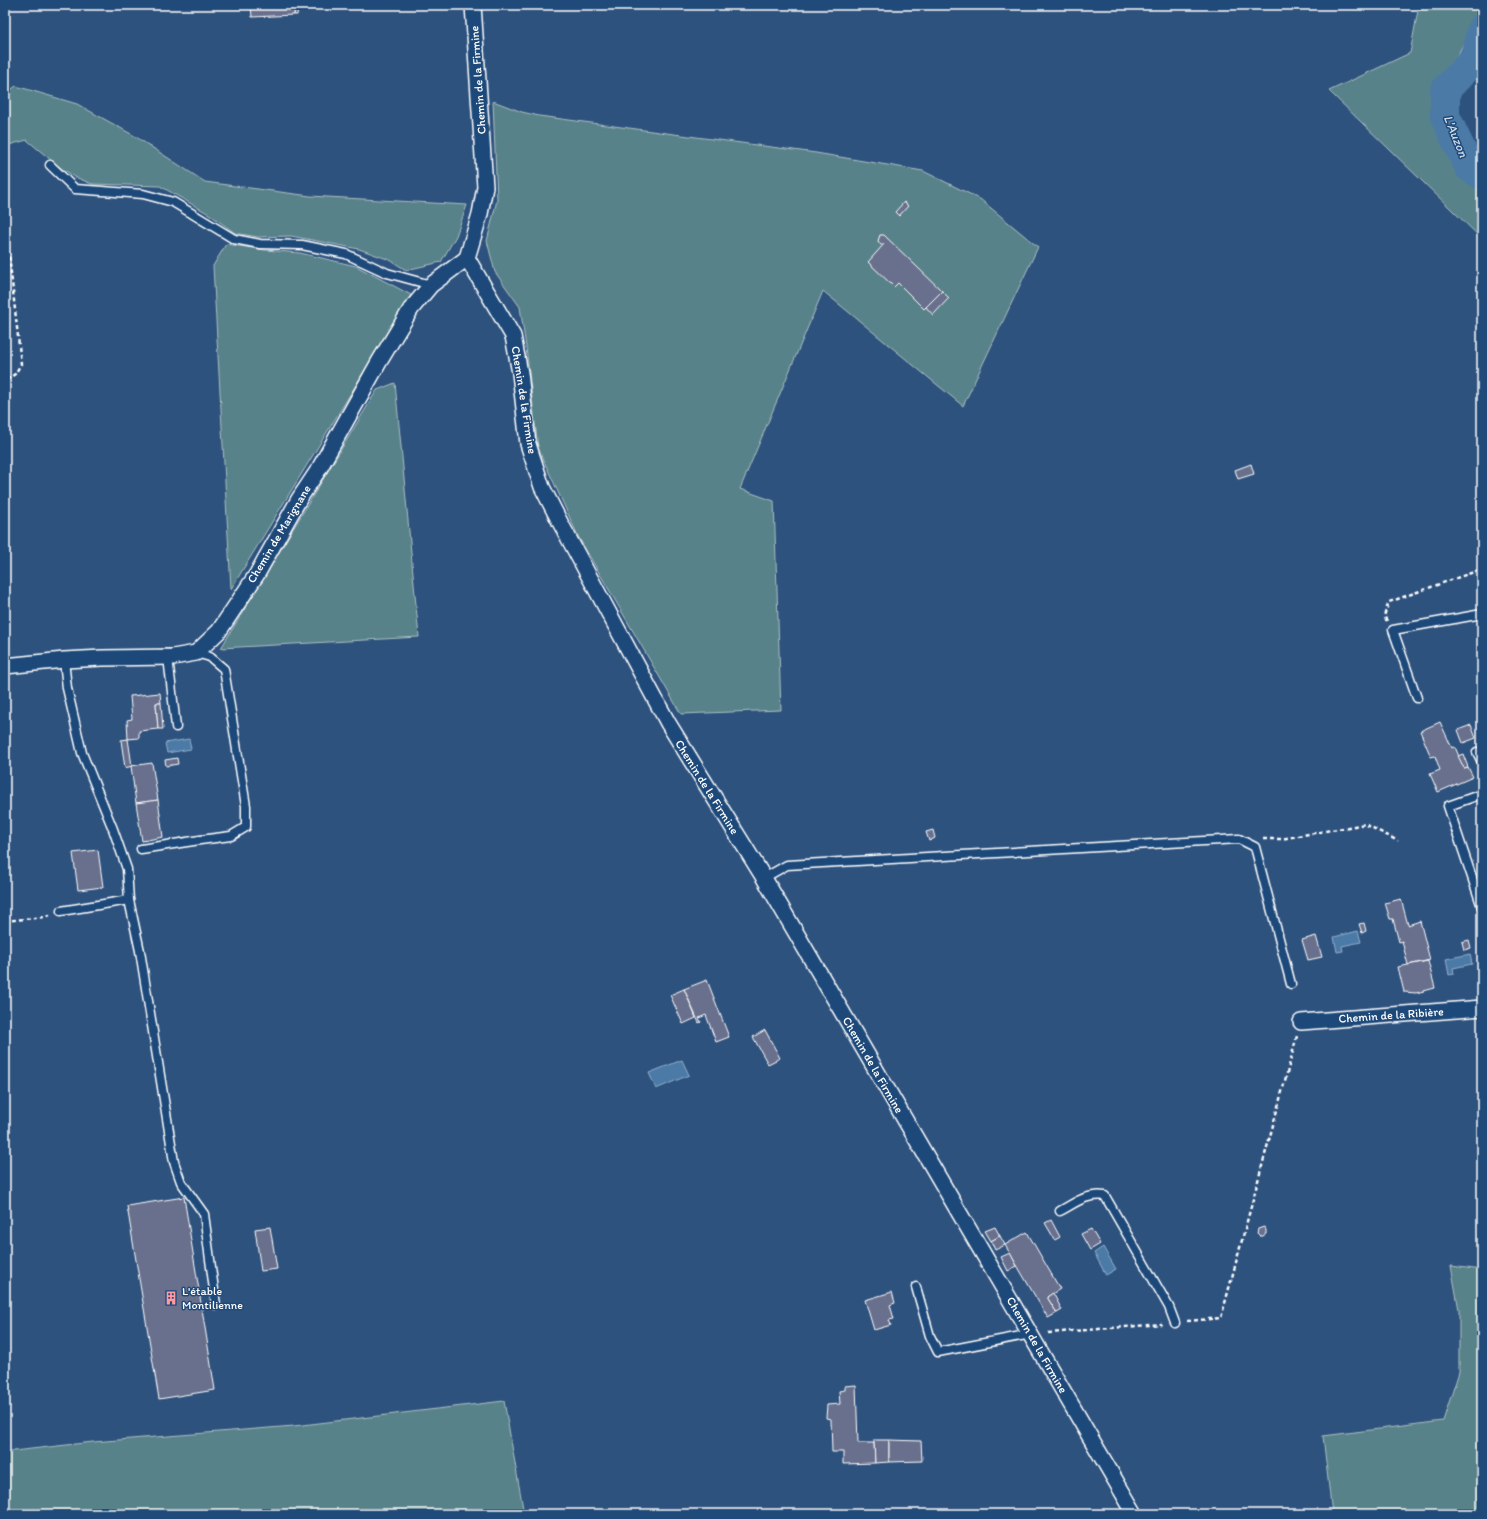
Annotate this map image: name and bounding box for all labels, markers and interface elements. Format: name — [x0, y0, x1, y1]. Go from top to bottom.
street label: Chemin de la Firmine — [467, 25, 489, 135]
water label: L'Auzon — [1441, 113, 1471, 159]
street label: Chemin de la Firmine — [509, 345, 539, 455]
street label: Chemin de Marignane — [244, 482, 314, 586]
street label: Chemin de la Firmine — [672, 737, 742, 837]
street label: Chemin de la Ribière — [1338, 1004, 1444, 1026]
street label: Chemin de la Firmine — [840, 1014, 906, 1116]
place label: L'étable Montilienne — [182, 1284, 243, 1312]
building icon: L'étable Montilienne — [163, 1290, 179, 1306]
street label: Chemin de la Firmine — [1004, 1294, 1070, 1396]

